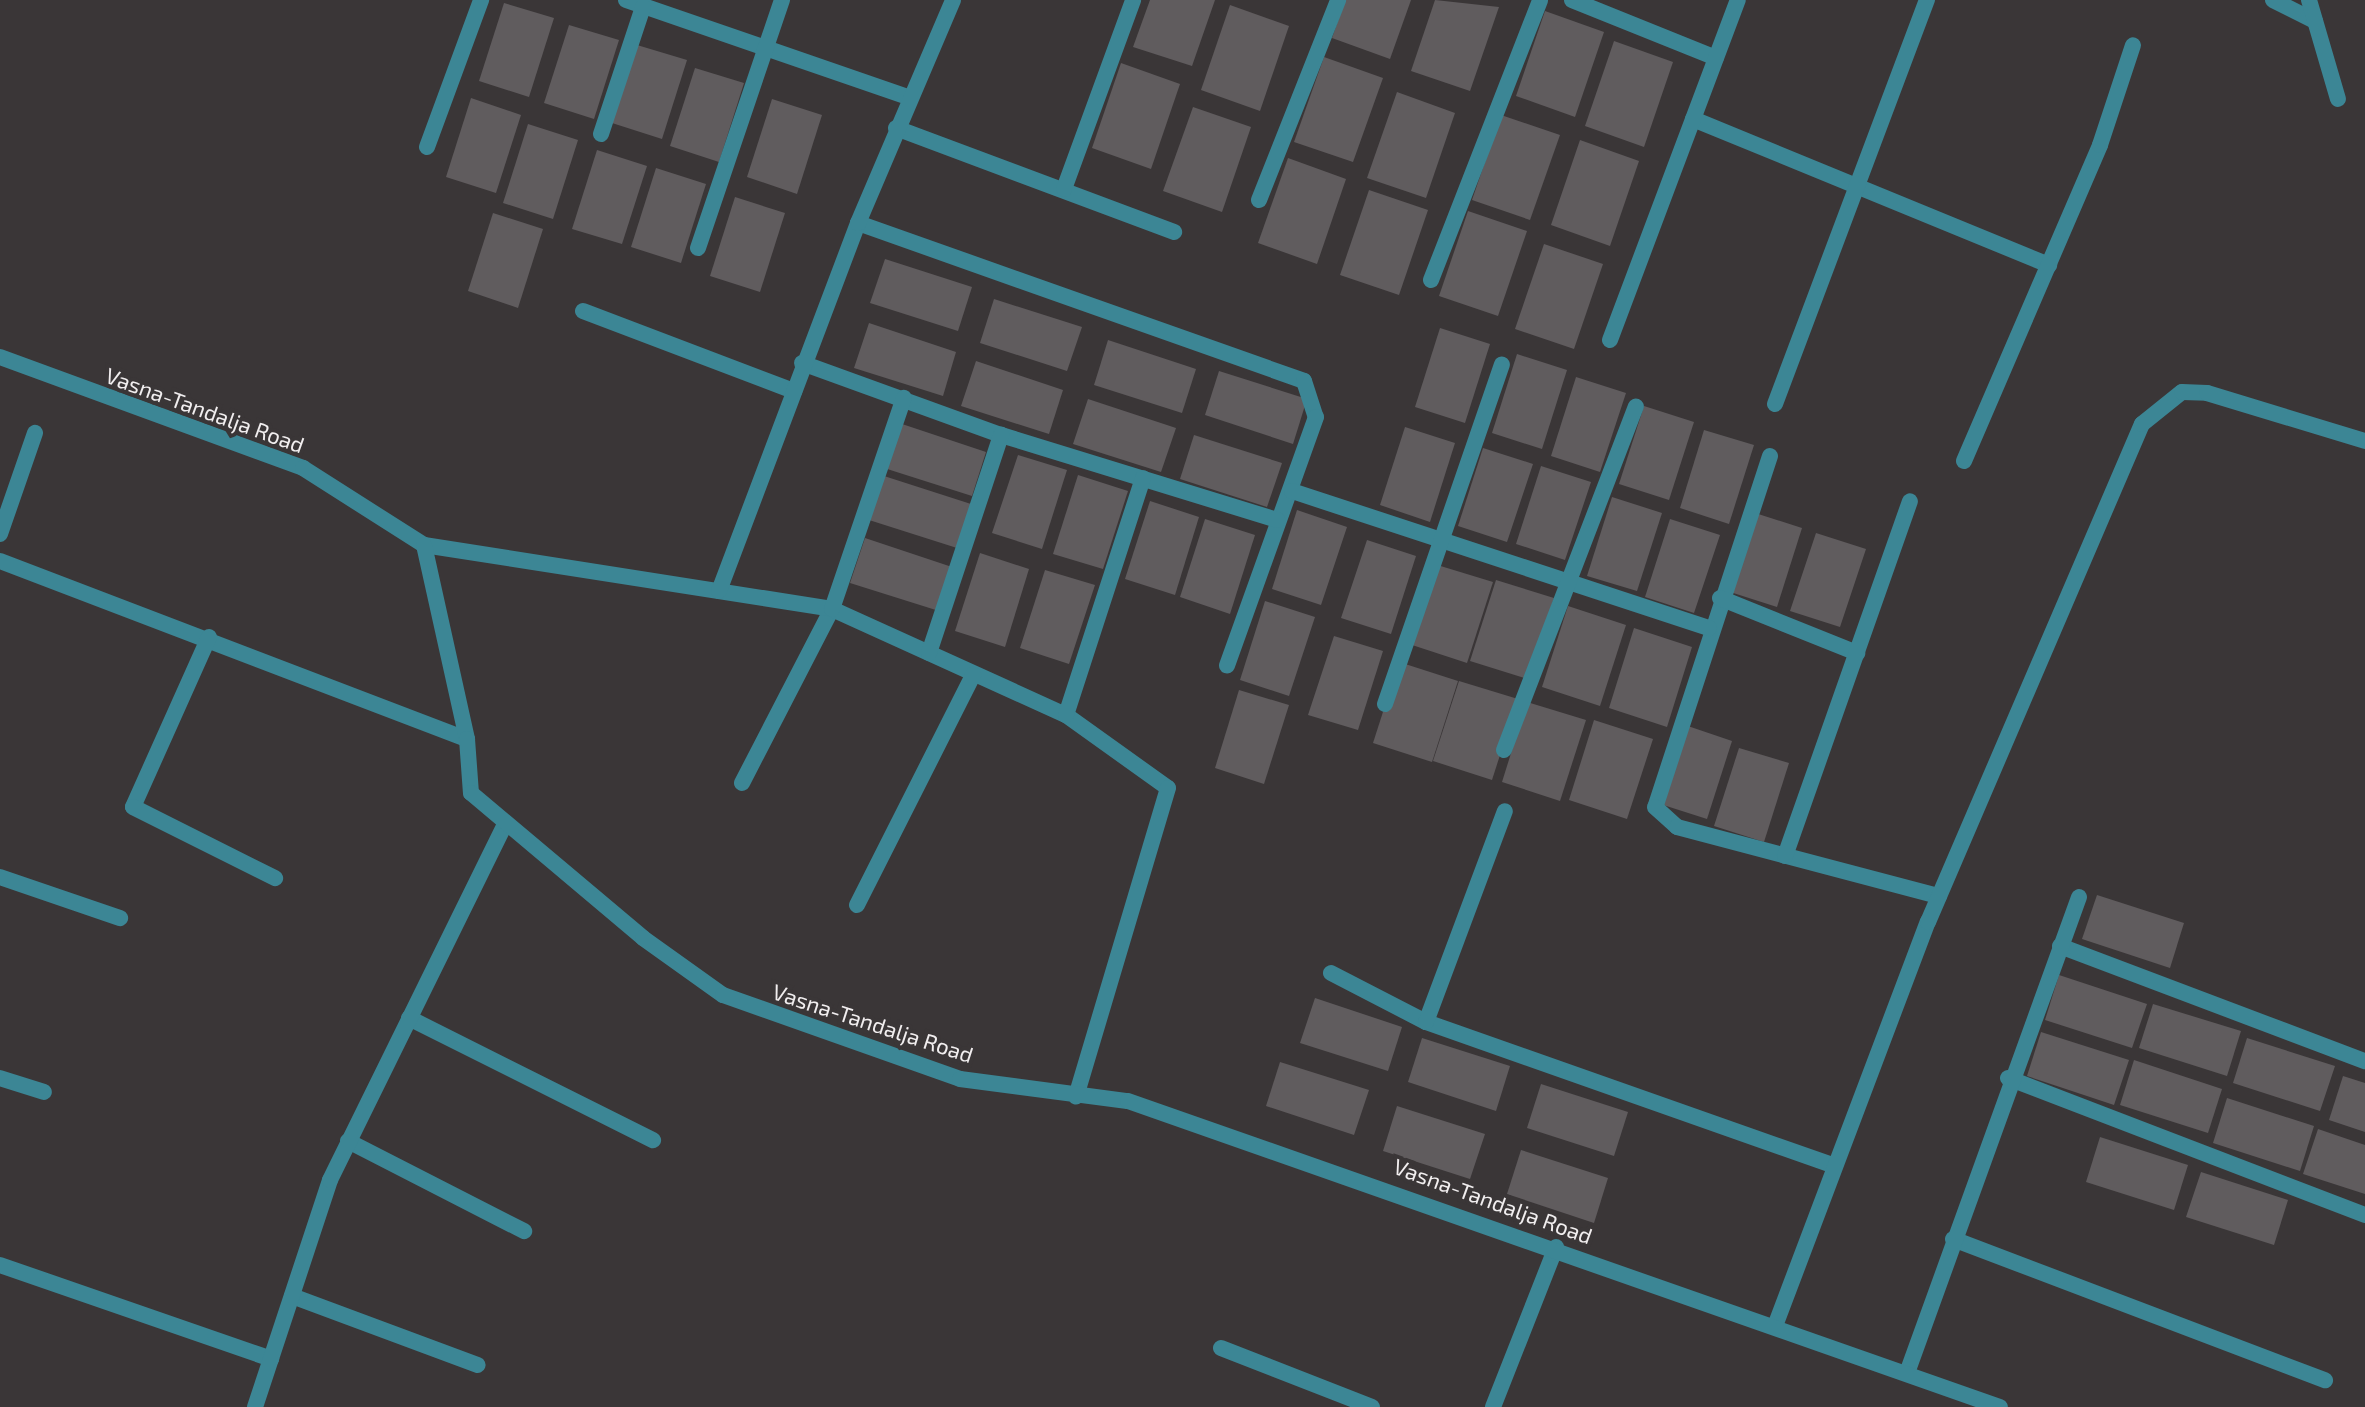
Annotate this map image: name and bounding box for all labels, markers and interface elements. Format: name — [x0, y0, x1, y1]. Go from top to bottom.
street label: Vasna-Tandalja Road — [102, 362, 308, 458]
street label: Vasna-Tandalja Road — [769, 978, 977, 1068]
street label: Vasna-Tandalja Road — [1390, 1153, 1596, 1249]

